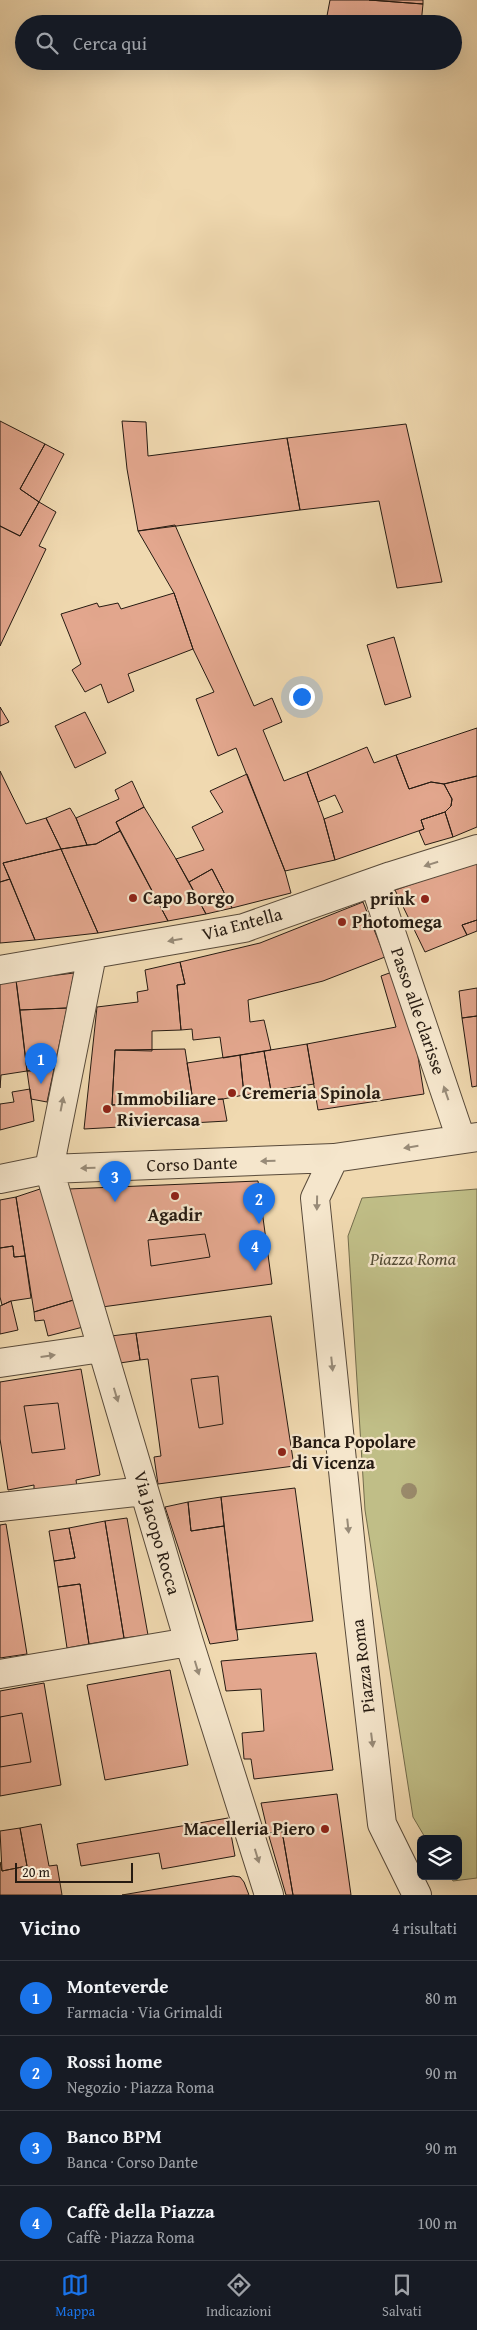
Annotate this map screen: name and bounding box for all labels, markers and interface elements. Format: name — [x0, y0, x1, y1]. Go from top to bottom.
search box — [15, 15, 462, 70]
icon: search — [33, 29, 61, 57]
text: Cerca qui — [73, 29, 147, 57]
your location — [289, 684, 315, 710]
one-way arrow — [423, 860, 438, 868]
place label: Capo Borgo — [143, 884, 235, 911]
place label: prink — [370, 885, 416, 912]
marker: Capo Borgo — [127, 892, 139, 904]
marker: prink — [419, 893, 431, 905]
street label: Via Entella — [199, 900, 285, 947]
place label: Photomega — [352, 908, 443, 935]
marker: Photomega — [336, 916, 348, 928]
one-way arrow — [167, 937, 183, 945]
street label: Passo alle clarisse — [384, 943, 453, 1078]
pin: 1 — [25, 1043, 57, 1084]
place label: Cremeria Spinola — [242, 1079, 381, 1106]
place label: Immobiliare Riviercasa — [117, 1085, 216, 1133]
one-way arrow — [441, 1085, 449, 1100]
marker: Cremeria Spinola — [226, 1087, 238, 1099]
one-way arrow — [59, 1096, 67, 1112]
marker: Immobiliare Riviercasa — [101, 1103, 113, 1115]
one-way arrow — [403, 1143, 419, 1151]
street label: Corso Dante — [146, 1148, 238, 1179]
one-way arrow — [259, 1157, 275, 1165]
pin: 3 — [99, 1161, 131, 1202]
one-way arrow — [80, 1164, 96, 1172]
pin: 2 — [243, 1183, 275, 1224]
marker: Agadir — [169, 1190, 181, 1202]
one-way arrow — [312, 1195, 320, 1211]
place label: Agadir — [148, 1201, 203, 1228]
pin: 4 — [239, 1230, 271, 1271]
park label: Piazza Roma — [369, 1245, 457, 1272]
one-way arrow — [41, 1351, 57, 1359]
one-way arrow — [328, 1357, 336, 1373]
one-way arrow — [112, 1387, 120, 1402]
place label: Banca Popolare di Vicenza — [292, 1428, 416, 1476]
marker: Banca Popolare di Vicenza — [276, 1446, 288, 1458]
street label: Via Jacopo Rocca — [127, 1468, 188, 1598]
one-way arrow — [344, 1518, 352, 1534]
street label: Piazza Roma — [343, 1617, 382, 1714]
one-way arrow — [194, 1660, 202, 1675]
one-way arrow — [368, 1732, 376, 1748]
place label: Macelleria Piero — [184, 1815, 315, 1842]
marker: Macelleria Piero — [319, 1823, 331, 1835]
map controls — [417, 1835, 462, 1880]
button: layers — [417, 1835, 462, 1880]
one-way arrow — [253, 1849, 261, 1864]
scale bar — [15, 1860, 132, 1883]
text: 20 m — [22, 1862, 50, 1882]
text: Vicino — [20, 1912, 80, 1943]
text: 4 risultati — [392, 1916, 457, 1940]
text: Monteverde — [67, 1972, 169, 2000]
text: 1 — [32, 1986, 40, 2010]
text: 80 m — [425, 1986, 457, 2010]
text: Farmacia · Via Grimaldi — [67, 2000, 223, 2024]
text: Rossi home — [67, 2047, 162, 2075]
text: 2 — [32, 2061, 40, 2085]
text: 90 m — [425, 2061, 457, 2085]
text: Negozio · Piazza Roma — [67, 2075, 214, 2099]
text: Banco BPM — [67, 2122, 162, 2150]
text: 3 — [32, 2136, 40, 2160]
text: 90 m — [425, 2136, 457, 2160]
text: Banca · Corso Dante — [67, 2150, 198, 2174]
text: Caffè della Piazza — [67, 2197, 215, 2225]
text: 4 — [32, 2211, 40, 2235]
text: 100 m — [417, 2211, 457, 2235]
text: Caffè · Piazza Roma — [67, 2225, 194, 2249]
tab: Mappa — [55, 2271, 95, 2321]
tab: Indicazioni — [206, 2271, 271, 2321]
tab: Salvati — [382, 2271, 422, 2321]

